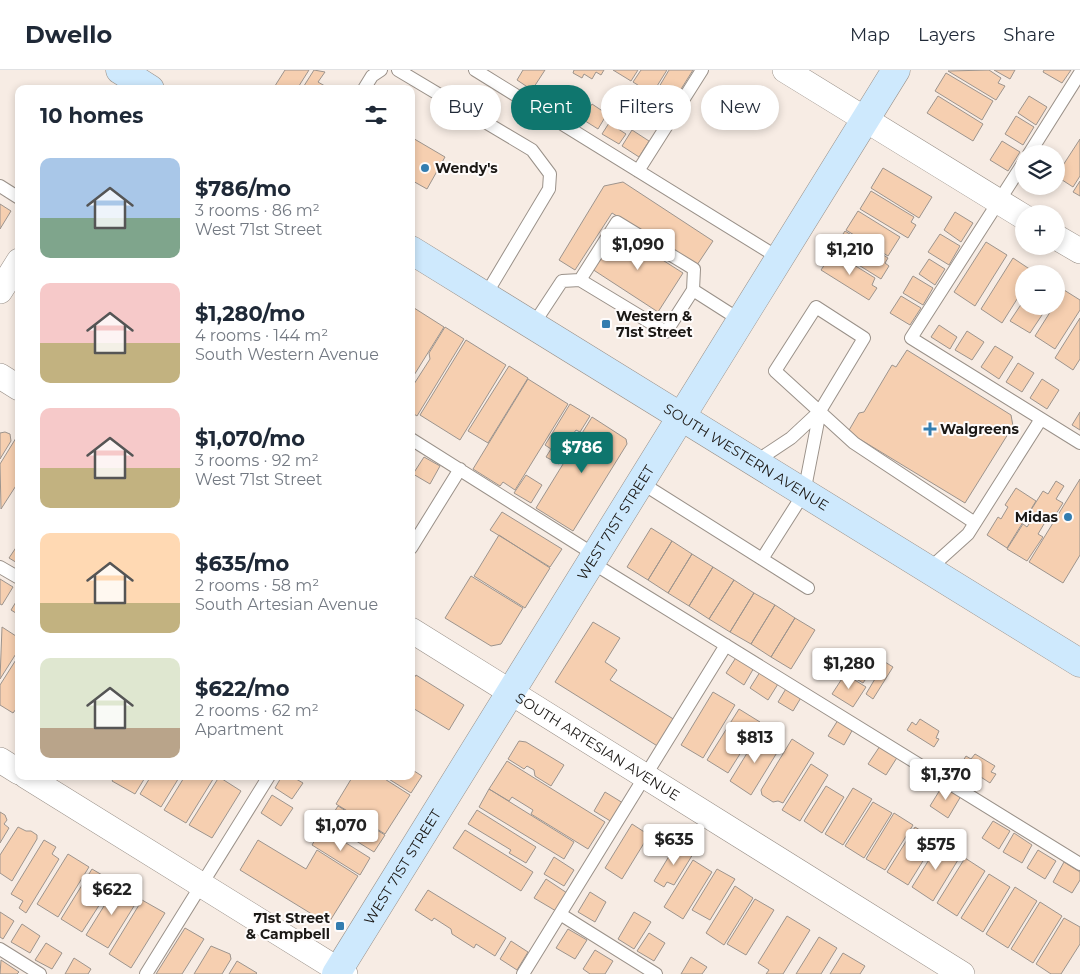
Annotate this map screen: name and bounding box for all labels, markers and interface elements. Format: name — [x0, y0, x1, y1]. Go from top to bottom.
text: Dwello — [25, 20, 112, 49]
text: Map — [850, 24, 890, 46]
text: Layers — [918, 24, 975, 46]
text: Share — [1003, 24, 1055, 46]
chip: Buy — [430, 85, 501, 130]
chip: Rent — [511, 85, 591, 130]
chip: Filters — [601, 85, 691, 130]
chip: New — [701, 85, 779, 130]
icon: filters — [362, 101, 390, 129]
text: 10 homes — [40, 103, 143, 128]
map controls — [1015, 145, 1065, 315]
button: layers — [1015, 145, 1065, 195]
place label: Wendy's — [435, 159, 498, 177]
marker: Wendy's — [419, 162, 431, 174]
text: $786/mo — [195, 176, 291, 201]
icon: home — [80, 178, 140, 238]
text: 3 rooms · 86 m² — [195, 201, 320, 220]
button: + — [1015, 205, 1065, 255]
text: West 71st Street — [195, 220, 322, 239]
pin: $1,090 — [597, 228, 679, 271]
pin: $1,210 — [809, 234, 891, 276]
text: $1,090 — [612, 235, 664, 254]
text: $1,210 — [826, 240, 874, 259]
button: − — [1015, 265, 1065, 315]
text: $1,280/mo — [195, 301, 305, 326]
icon: home — [80, 303, 140, 363]
place label: Western & 71st Street — [616, 307, 693, 341]
marker: Western & 71st Street — [600, 318, 612, 330]
text: 4 rooms · 144 m² — [195, 326, 328, 345]
text: South Western Avenue — [195, 345, 379, 364]
street label: SOUTH WESTERN AVENUE — [660, 399, 832, 515]
place label: Walgreens — [940, 420, 1019, 438]
marker: Walgreens — [924, 423, 936, 435]
text: $1,070/mo — [195, 426, 305, 451]
icon: home — [80, 428, 140, 488]
pin: $786 — [552, 432, 612, 474]
text: $786 — [562, 438, 602, 457]
text: 3 rooms · 92 m² — [195, 451, 319, 470]
street label: WEST 71ST STREET — [573, 462, 658, 583]
text: West 71st Street — [195, 470, 322, 489]
place label: Midas — [1015, 508, 1059, 526]
marker: Midas — [1062, 511, 1074, 523]
text: $635/mo — [195, 551, 289, 576]
icon: home — [80, 553, 140, 613]
text: 2 rooms · 58 m² — [195, 576, 319, 595]
text: South Artesian Avenue — [195, 595, 378, 614]
pin: $1,280 — [808, 648, 890, 690]
text: $1,280 — [823, 654, 875, 673]
text: $622/mo — [195, 676, 290, 701]
icon: home — [80, 678, 140, 738]
street label: SOUTH ARTESIAN AVENUE — [512, 689, 683, 804]
text: 2 rooms · 62 m² — [195, 701, 319, 720]
text: Apartment — [195, 720, 284, 739]
pin: $813 — [725, 722, 785, 764]
text: $813 — [737, 728, 773, 747]
pin: $1,370 — [905, 758, 987, 801]
text: $1,370 — [921, 765, 971, 784]
street label: WEST 71ST STREET — [360, 806, 445, 928]
pin: $1,070 — [300, 810, 382, 852]
text: $1,070 — [315, 816, 367, 835]
pin: $635 — [644, 824, 704, 866]
pin: $575 — [906, 828, 966, 871]
text: $635 — [654, 830, 694, 849]
text: $575 — [917, 835, 955, 854]
pin: $622 — [82, 874, 142, 916]
text: $622 — [92, 880, 132, 899]
place label: 71st Street & Campbell — [246, 909, 330, 943]
marker: 71st Street & Campbell — [334, 920, 346, 932]

